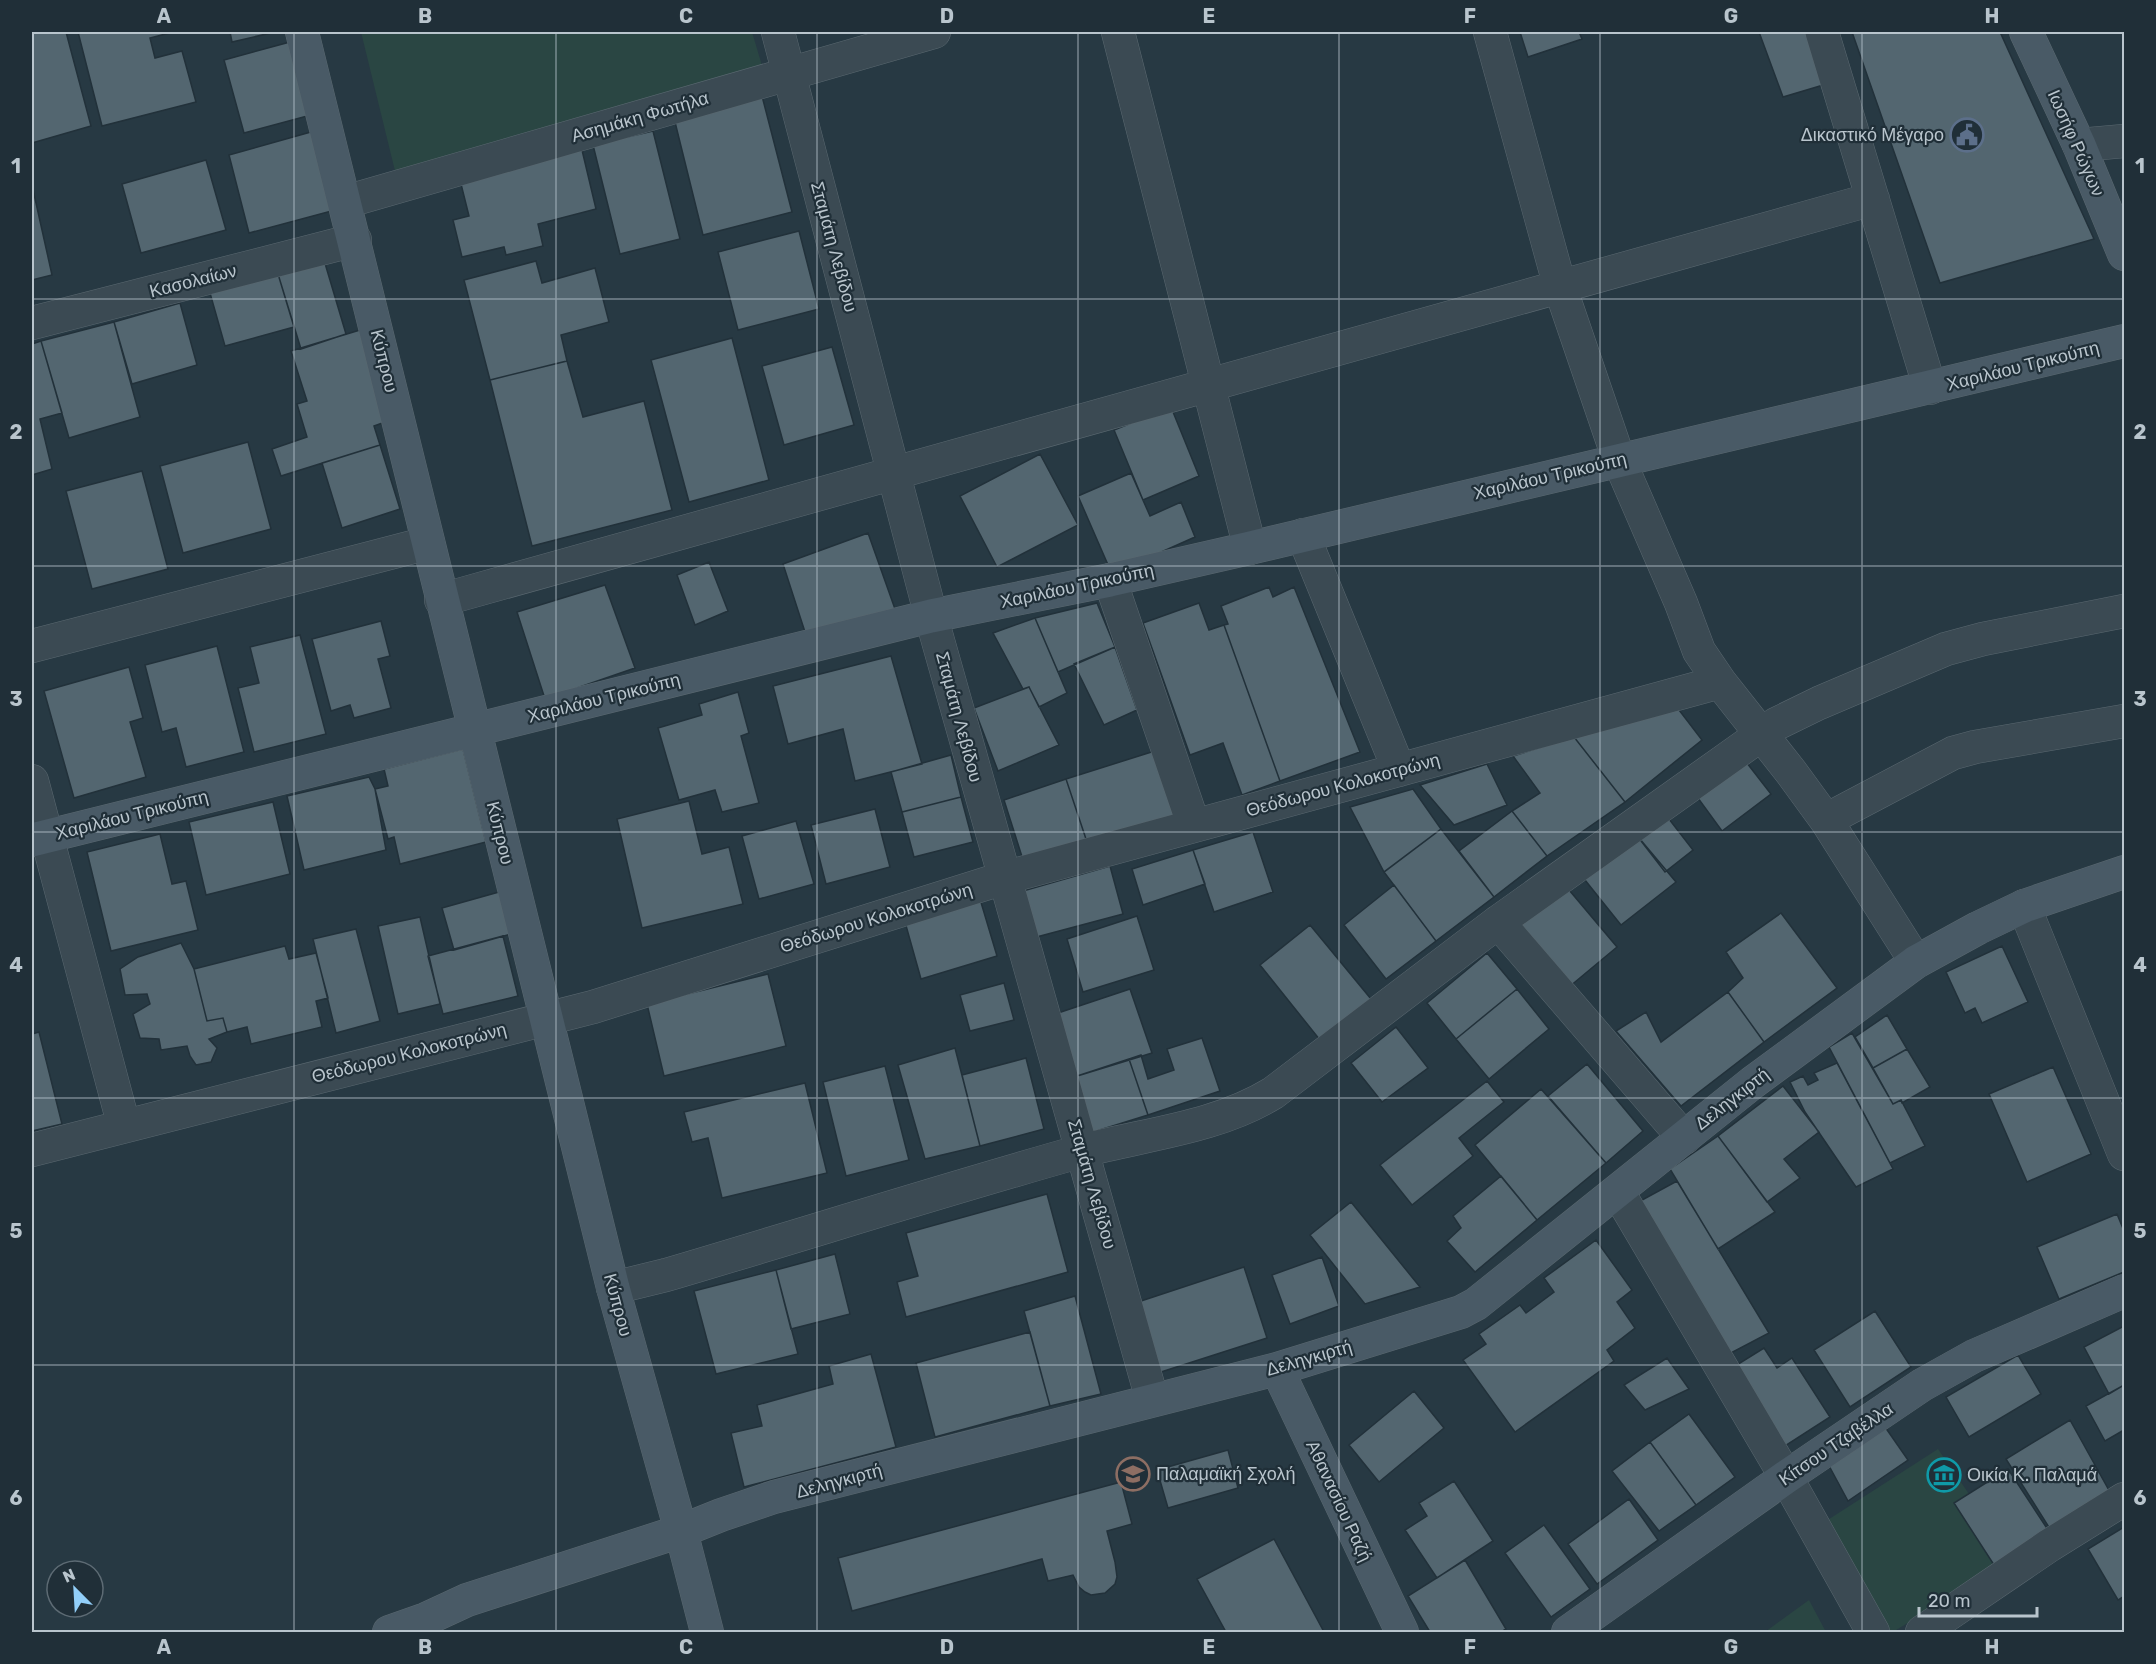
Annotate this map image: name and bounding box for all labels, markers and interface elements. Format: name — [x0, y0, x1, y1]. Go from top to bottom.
text: A — [157, 4, 172, 28]
text: B — [418, 4, 432, 28]
text: C — [679, 4, 693, 28]
text: D — [940, 4, 954, 28]
text: E — [1203, 4, 1215, 28]
text: F — [1464, 4, 1476, 28]
text: G — [1724, 4, 1738, 28]
text: H — [1985, 4, 1999, 28]
street label: Ιωσήφ Ρώγων — [2043, 86, 2109, 200]
street label: Ασημάκη Φωτήλα — [569, 87, 711, 147]
public building icon: Δικαστικό Μέγαρο — [1949, 117, 1985, 153]
place label: Δικαστικό Μέγαρο — [1801, 124, 1944, 146]
text: 1 — [11, 154, 21, 178]
text: 1 — [2135, 154, 2145, 178]
street label: Σταμάτη Λεβίδου — [806, 179, 862, 315]
street label: Κασολαίων — [147, 260, 239, 302]
street label: Κύπρου — [366, 327, 402, 395]
street label: Χαριλάου Τρικούπη — [1944, 336, 2102, 396]
text: 2 — [10, 420, 23, 444]
text: 2 — [2134, 420, 2147, 444]
street label: Χαριλάου Τρικούπη — [1471, 448, 1629, 504]
street label: Χαριλάου Τρικούπη — [998, 559, 1156, 613]
street label: Σταμάτη Λεβίδου — [931, 649, 987, 785]
street label: Χαριλάου Τρικούπη — [525, 668, 683, 728]
text: 3 — [9, 687, 23, 711]
text: 3 — [2133, 687, 2147, 711]
street label: Θεόδωρου Κολοκοτρώνη — [1244, 749, 1442, 821]
street label: Χαριλάου Τρικούπη — [53, 785, 211, 845]
street label: Κύπρου — [482, 799, 518, 867]
street label: Θεόδωρου Κολοκοτρώνη — [777, 878, 975, 958]
text: 4 — [9, 953, 23, 977]
text: 4 — [2133, 953, 2147, 977]
street label: Θεόδωρου Κολοκοτρώνη — [309, 1018, 509, 1088]
street label: Δεληγκιρτή — [1690, 1063, 1774, 1135]
street label: Σταμάτη Λεβίδου — [1063, 1117, 1121, 1251]
text: 5 — [10, 1219, 23, 1243]
text: 5 — [2134, 1219, 2147, 1243]
street label: Κύπρου — [599, 1271, 637, 1339]
street label: Δεληγκιρτή — [1264, 1335, 1354, 1381]
street label: Κίτσου Τζαβέλλα — [1775, 1398, 1897, 1490]
street label: Αθανασίου Ραζή — [1301, 1437, 1377, 1565]
school or university icon: Παλαμαϊκή Σχολή — [1115, 1456, 1151, 1492]
museum icon: Οικία Κ. Παλαμά — [1926, 1457, 1962, 1493]
street label: Δεληγκιρτή — [794, 1459, 884, 1503]
place label: Παλαμαϊκή Σχολή — [1156, 1463, 1296, 1485]
place label: Οικία Κ. Παλαμά — [1967, 1464, 2097, 1486]
text: 6 — [9, 1486, 23, 1510]
text: 6 — [2133, 1486, 2147, 1510]
north arrow — [45, 1559, 105, 1619]
text: N — [60, 1565, 78, 1587]
scale bar — [1919, 1580, 2038, 1618]
text: 20 m — [1928, 1590, 1970, 1612]
text: A — [157, 1635, 172, 1659]
text: B — [418, 1635, 432, 1659]
text: C — [679, 1635, 693, 1659]
text: D — [940, 1635, 954, 1659]
text: E — [1203, 1635, 1215, 1659]
text: F — [1464, 1635, 1476, 1659]
text: G — [1724, 1635, 1738, 1659]
text: H — [1985, 1635, 1999, 1659]

